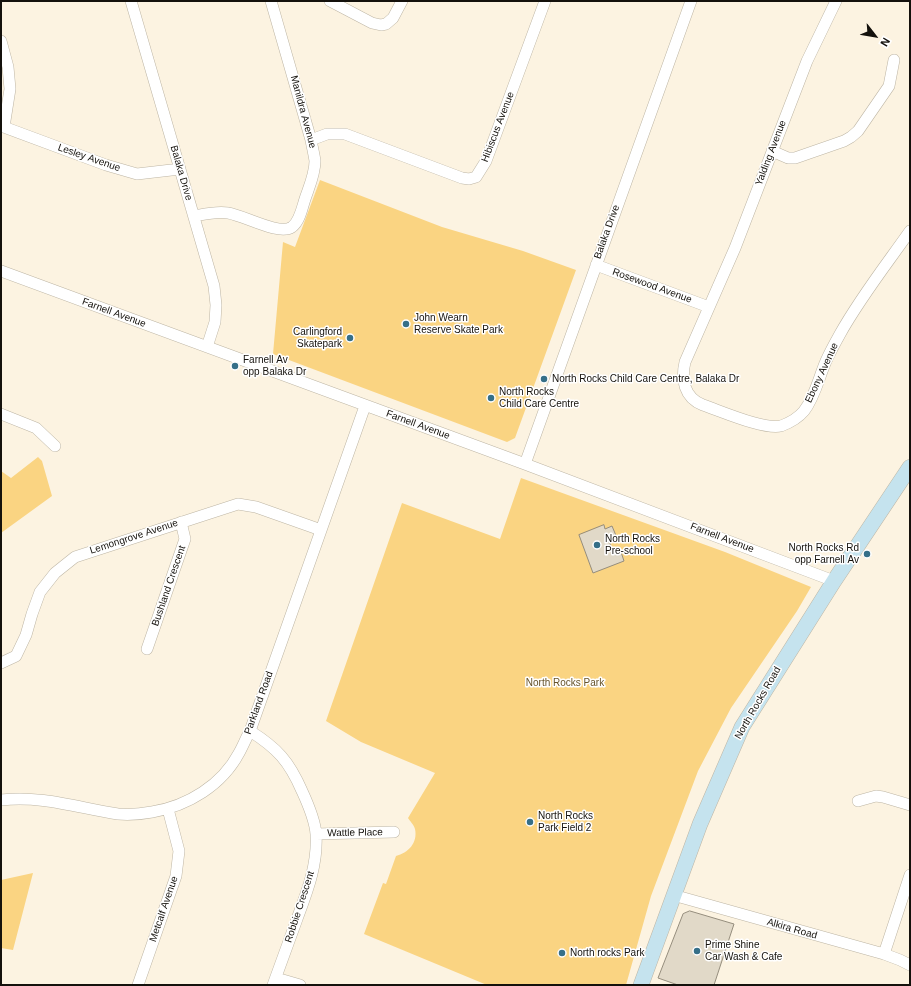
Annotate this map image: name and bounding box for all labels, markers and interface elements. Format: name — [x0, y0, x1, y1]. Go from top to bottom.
north arrow — [855, 16, 895, 56]
text: N — [878, 36, 892, 49]
street label: Manildra Avenue — [288, 74, 318, 150]
street label: Hibiscus Avenue — [479, 90, 517, 164]
street label: Yalding Avenue — [753, 119, 789, 187]
street label: Lesley Avenue — [56, 142, 122, 174]
street label: Balaka Drive — [167, 144, 195, 202]
street label: Balaka Drive — [592, 203, 622, 261]
street label: Rosewood Avenue — [611, 266, 693, 306]
street label: Farnell Avenue — [80, 296, 148, 330]
place label: John Wearn Reserve Skate Park — [414, 312, 503, 336]
marker: John Wearn Reserve Skate Park — [401, 319, 411, 329]
place label: Carlingford Skatepark — [293, 326, 342, 350]
marker: Carlingford Skatepark — [345, 333, 355, 343]
street label: Ebony Avenue — [803, 341, 841, 405]
place label: Farnell Av opp Balaka Dr — [243, 354, 306, 378]
marker: Farnell Av opp Balaka Dr — [230, 361, 240, 371]
place label: North Rocks Child Care Centre, Balaka Dr — [552, 373, 739, 385]
marker: North Rocks Child Care Centre, Balaka Dr — [539, 374, 549, 384]
place label: North Rocks Child Care Centre — [499, 386, 579, 410]
marker: North Rocks Child Care Centre — [486, 393, 496, 403]
street label: Farnell Avenue — [384, 408, 452, 442]
street label: Lemongrove Avenue — [88, 517, 180, 557]
street label: Farnell Avenue — [689, 520, 755, 556]
place label: North Rocks Pre-school — [605, 533, 660, 556]
marker: North Rocks Pre-school — [592, 540, 602, 550]
place label: North Rocks Rd opp Farnell Av — [788, 542, 859, 566]
street label: Bushland Crescent — [150, 544, 188, 628]
marker: North Rocks Rd opp Farnell Av — [862, 549, 872, 559]
street label: North Rocks Road — [732, 665, 784, 741]
street label: Parkland Road — [242, 670, 276, 736]
park label: North Rocks Park — [526, 677, 604, 689]
place label: North Rocks Park Field 2 — [538, 810, 593, 834]
marker: North Rocks Park Field 2 — [525, 817, 535, 827]
street label: Wattle Place — [327, 827, 383, 839]
street label: Robbie Crescent — [283, 870, 317, 944]
street label: Metcalf Avenue — [147, 875, 181, 943]
street label: Alkira Road — [766, 916, 818, 942]
place label: Prime Shine Car Wash & Cafe — [705, 939, 782, 962]
marker: Prime Shine Car Wash & Cafe — [692, 946, 702, 956]
place label: North rocks Park — [570, 947, 644, 959]
marker: North rocks Park — [557, 948, 567, 958]

